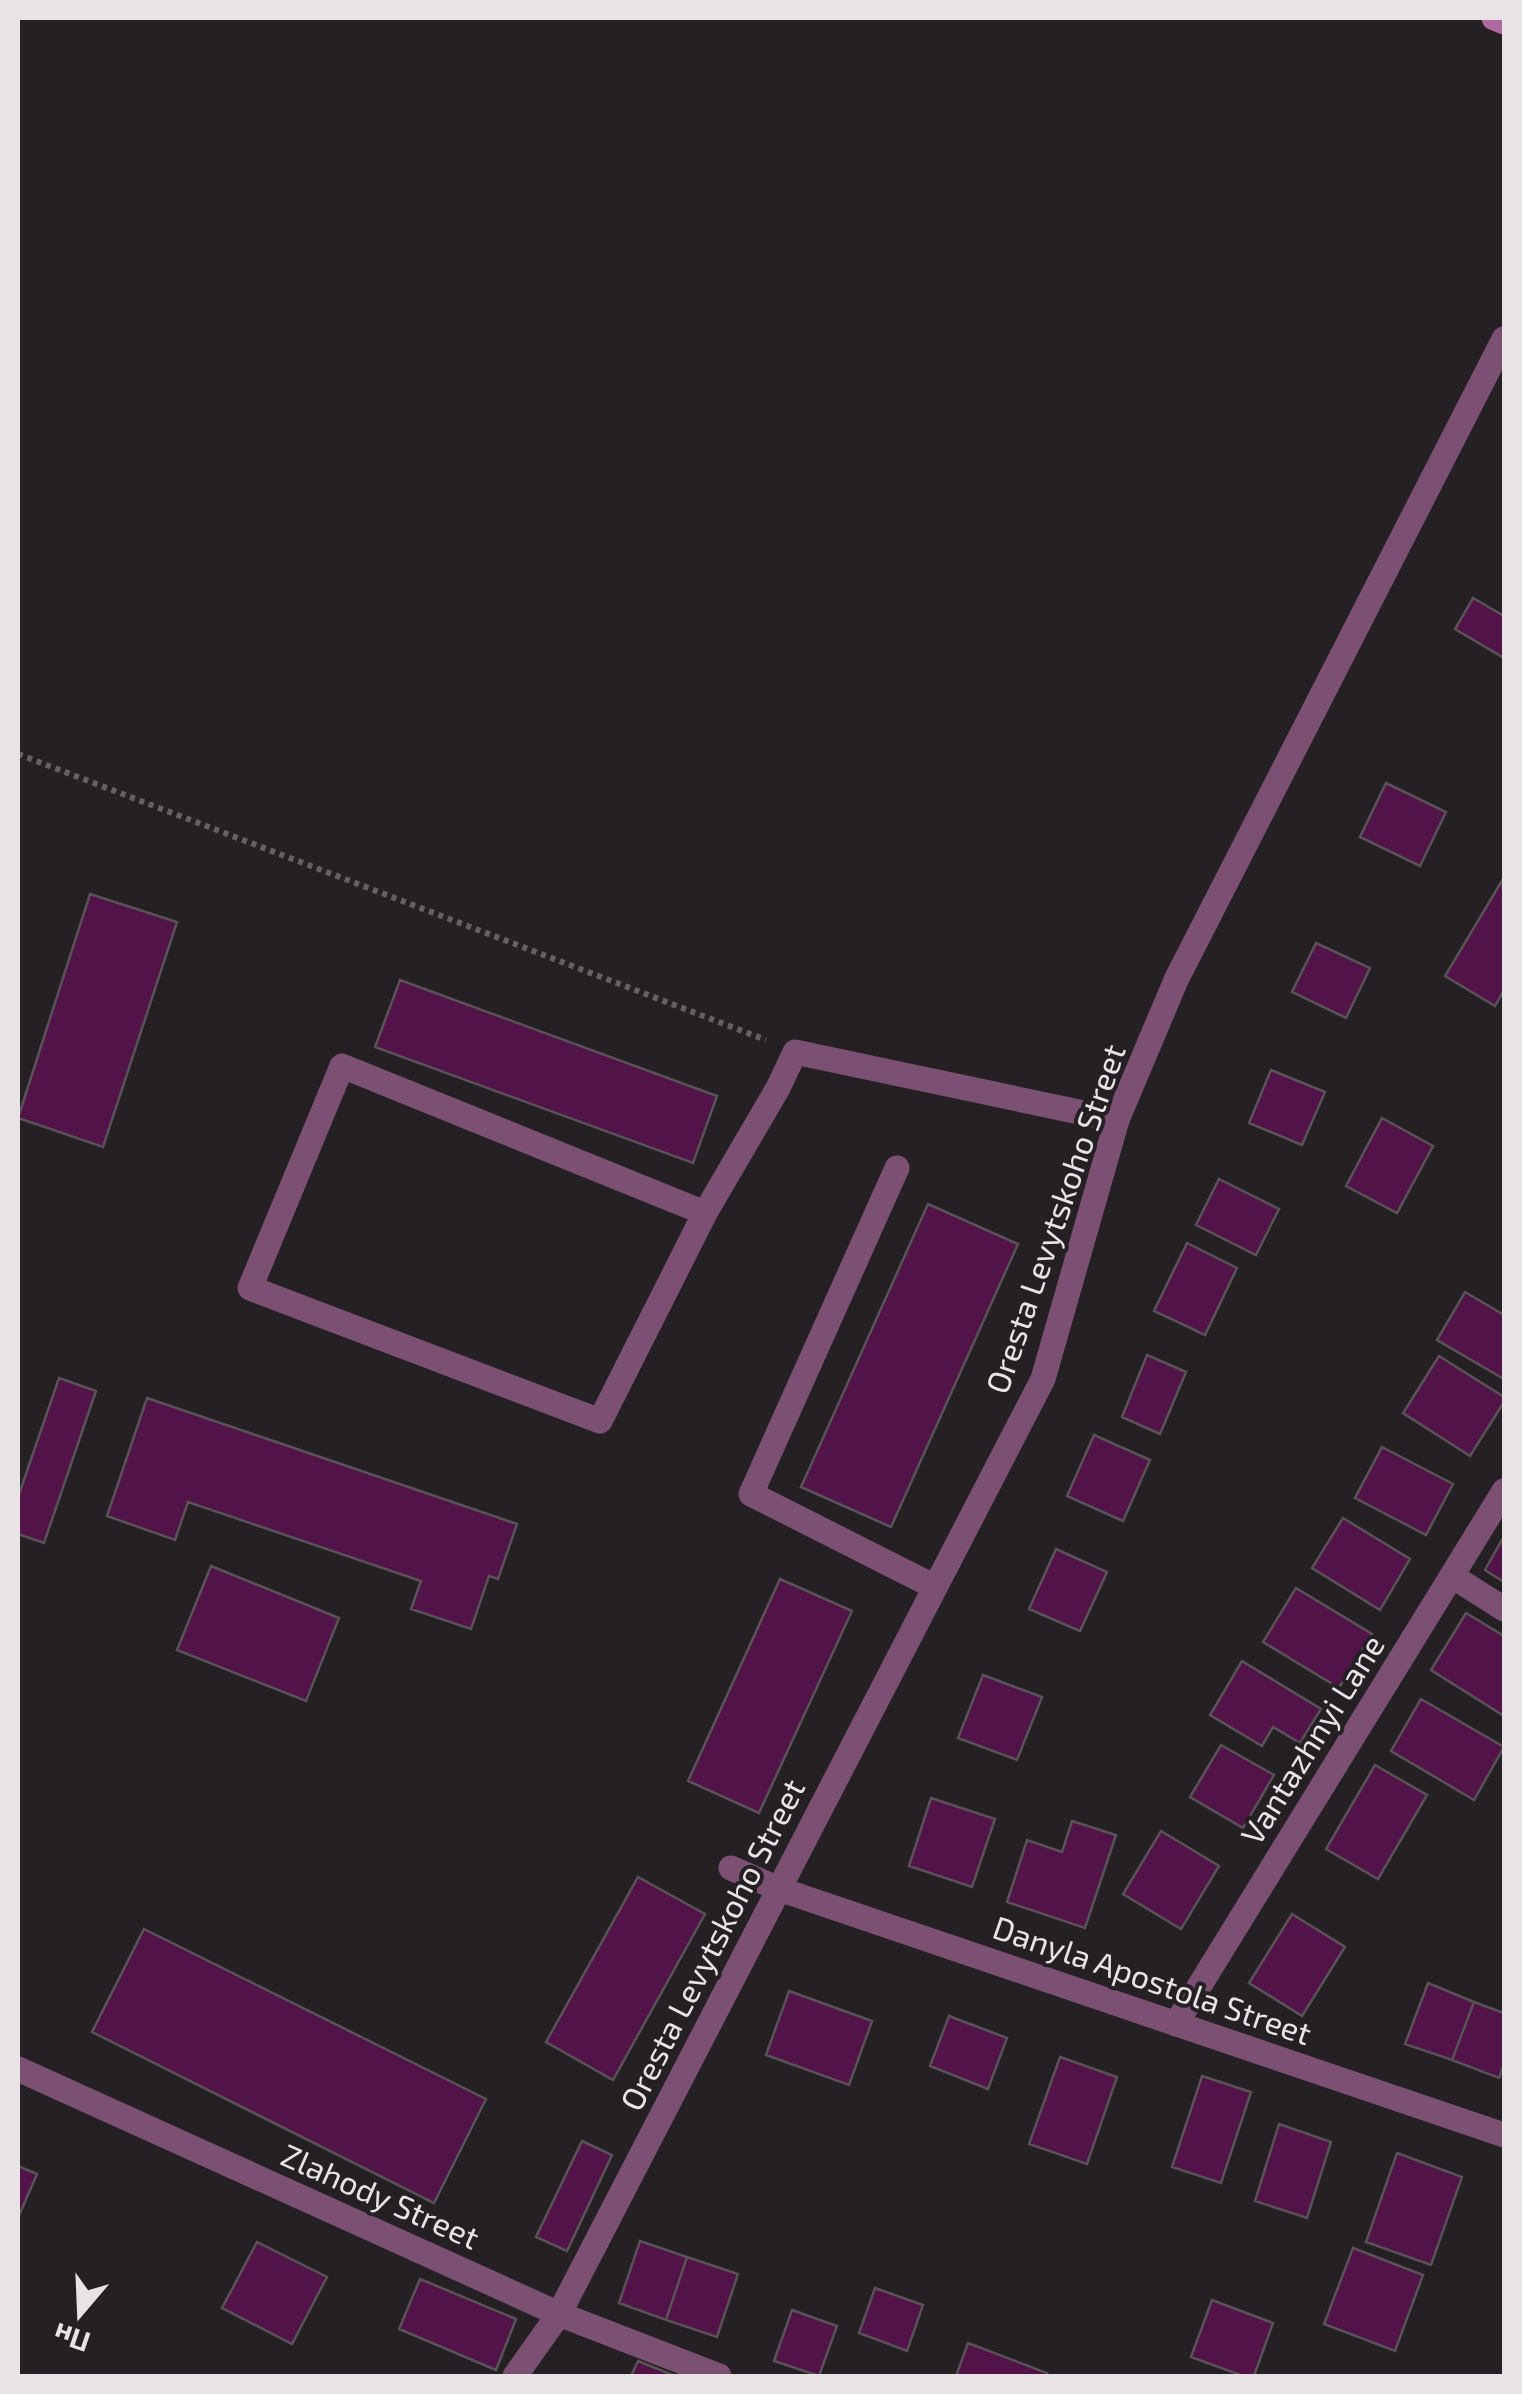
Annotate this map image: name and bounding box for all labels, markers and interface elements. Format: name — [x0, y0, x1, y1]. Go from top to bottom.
street label: Oresta Levytskoho Street — [976, 1039, 1132, 1398]
street label: Vantazhnyi Lane — [1232, 1627, 1391, 1851]
street label: Oresta Levytskoho Street — [611, 1772, 811, 2116]
street label: Danyla Apostola Street — [988, 1907, 1317, 2051]
street label: Zlahody Street — [276, 2135, 486, 2256]
north arrow — [30, 2264, 130, 2364]
text: Пн — [49, 2317, 94, 2361]

